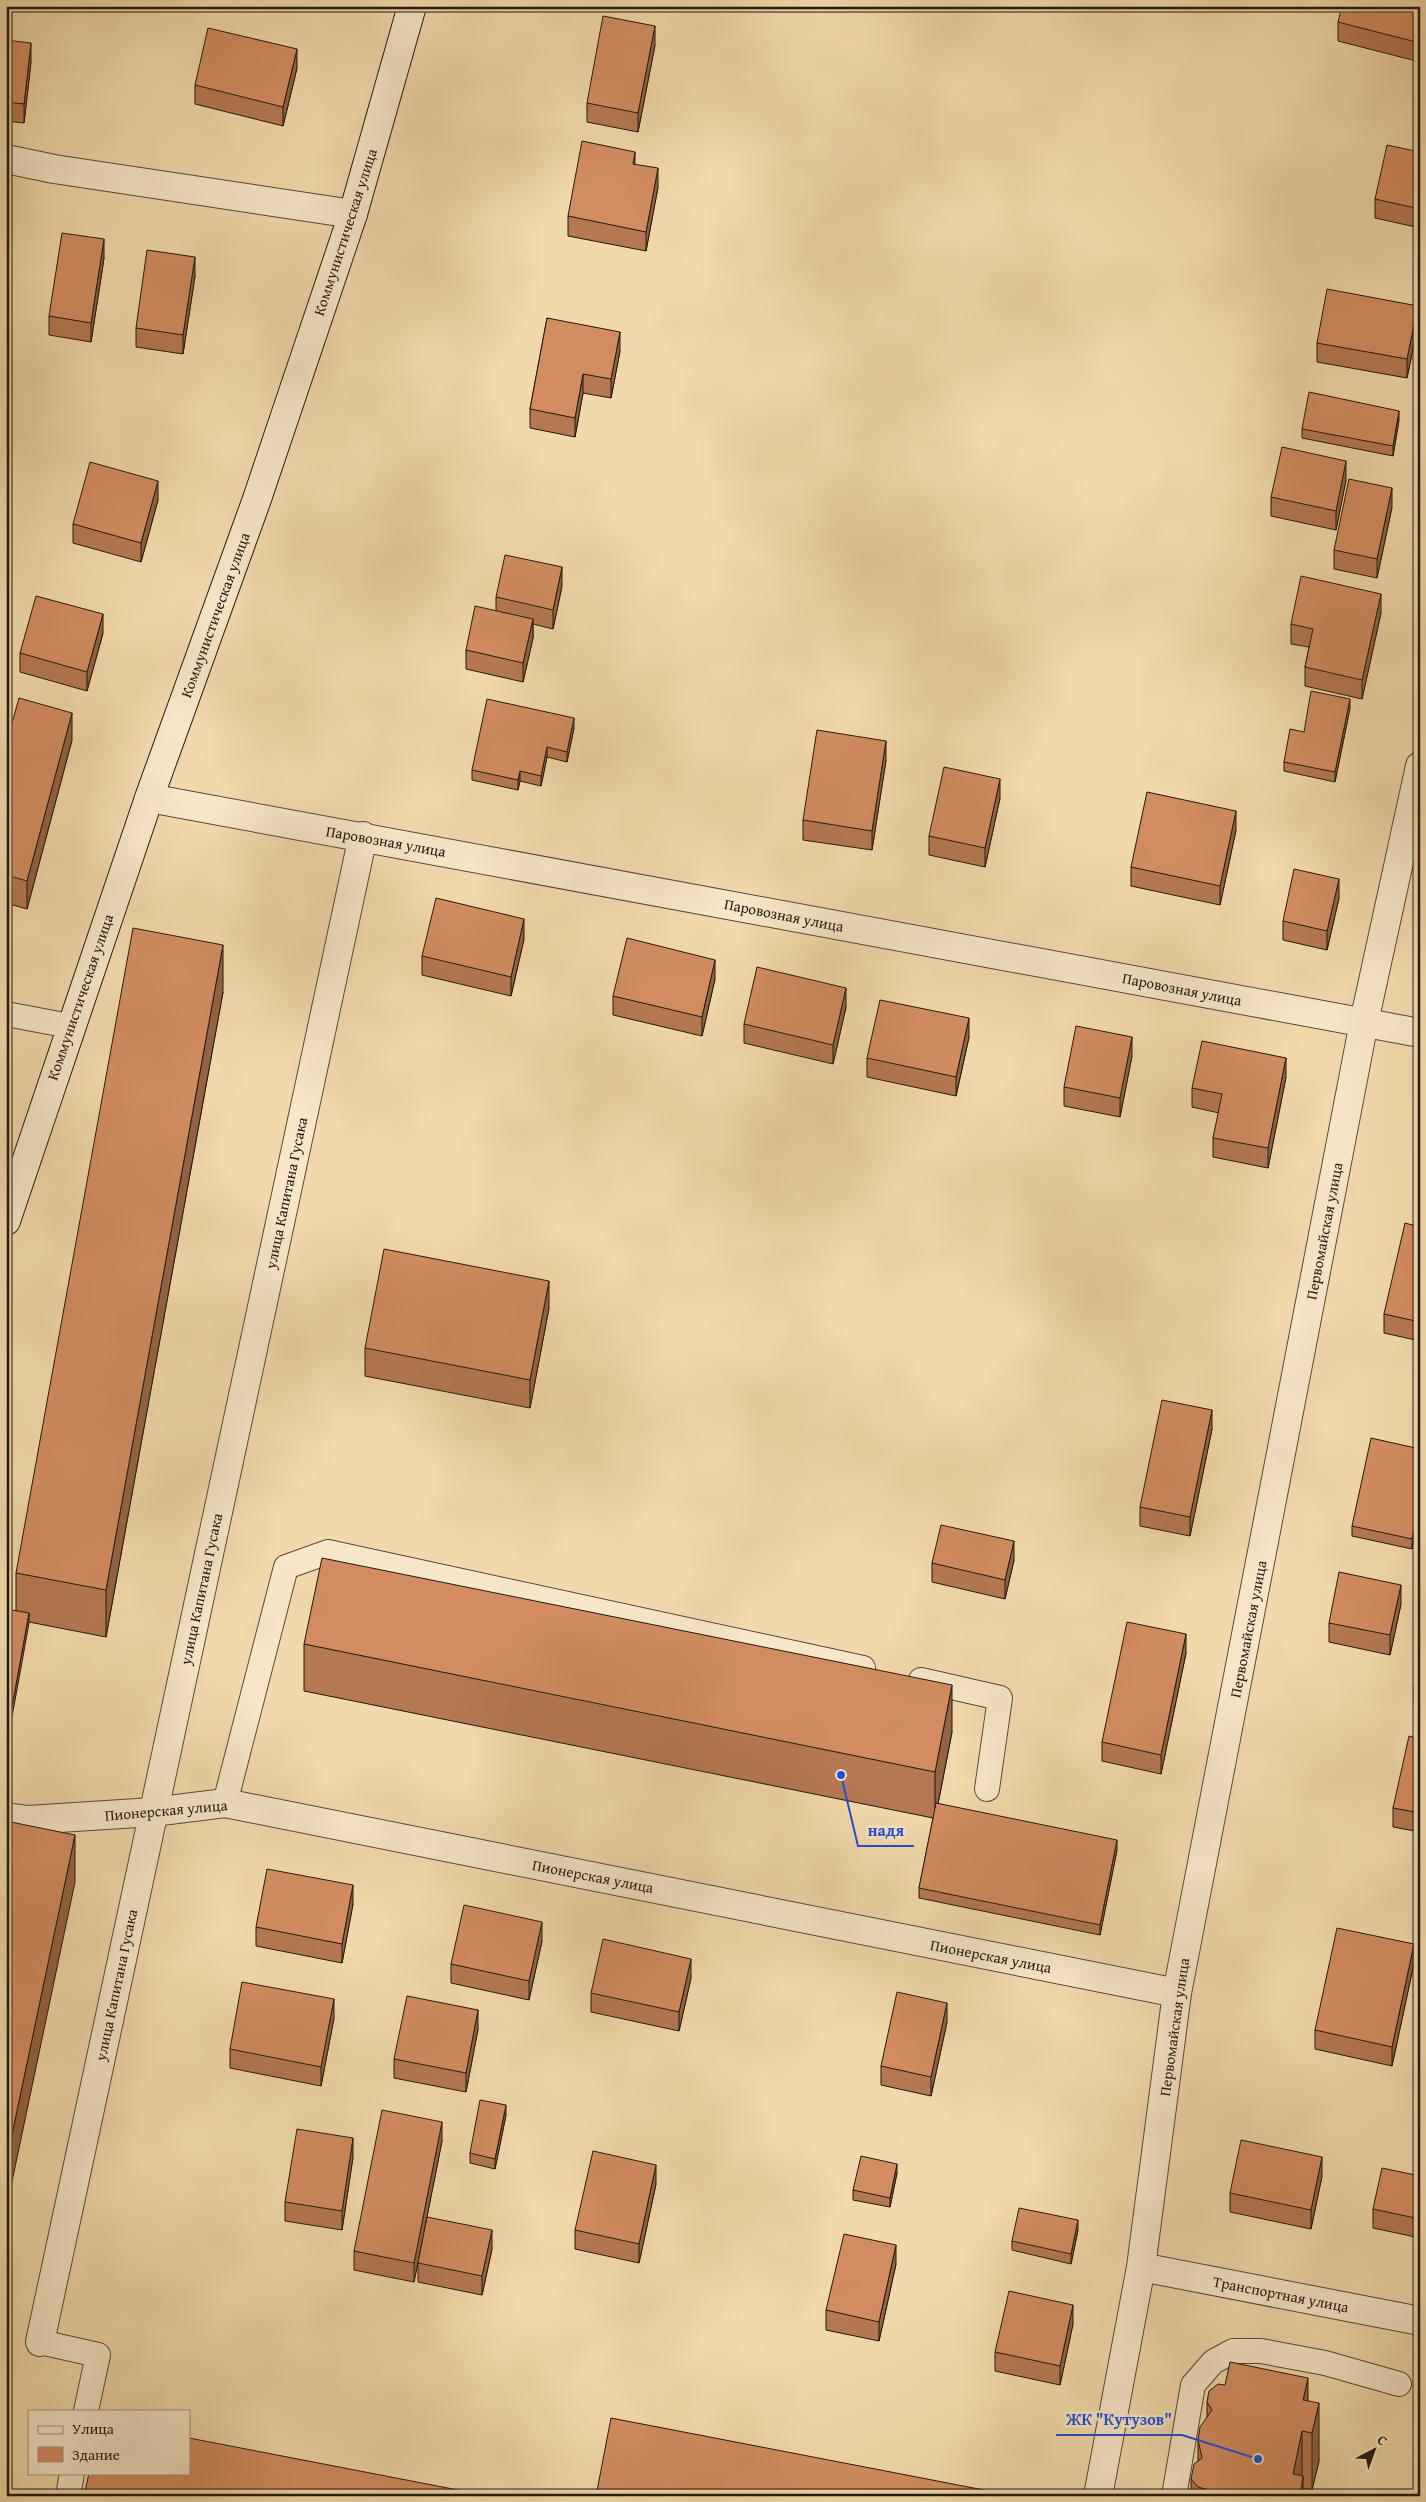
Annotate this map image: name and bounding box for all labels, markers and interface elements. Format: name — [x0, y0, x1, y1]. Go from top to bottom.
street label: Коммунистическая улица — [308, 145, 382, 318]
street label: Коммунистическая улица — [175, 529, 255, 701]
street label: Паровозная улица — [324, 820, 448, 862]
street label: Паровозная улица — [722, 893, 846, 937]
street label: Коммунистическая улица — [42, 910, 119, 1083]
street label: Паровозная улица — [1120, 967, 1244, 1011]
street label: улица Капитана Гусака — [259, 1114, 313, 1272]
street label: Первомайская улица — [1300, 1160, 1348, 1302]
street label: улица Капитана Гусака — [174, 1510, 228, 1668]
street label: Первомайская улица — [1224, 1558, 1272, 1700]
street label: Пионерская улица — [104, 1794, 229, 1826]
callout: надя — [858, 1815, 914, 1846]
text: надя — [868, 1818, 905, 1842]
street label: Пионерская улица — [531, 1854, 656, 1898]
street label: улица Капитана Гусака — [89, 1906, 143, 2064]
street label: Пионерская улица — [929, 1934, 1054, 1978]
street label: Первомайская улица — [1154, 1956, 1194, 2098]
street label: Транспортная улица — [1211, 2271, 1351, 2318]
callout: ЖК "Кутузов" — [1056, 2404, 1182, 2435]
text: ЖК "Кутузов" — [1065, 2407, 1172, 2431]
legend — [28, 2410, 190, 2474]
text: Улица — [72, 2418, 115, 2439]
north arrow — [1348, 2424, 1398, 2474]
text: С — [1373, 2430, 1392, 2450]
text: Здание — [72, 2444, 120, 2465]

